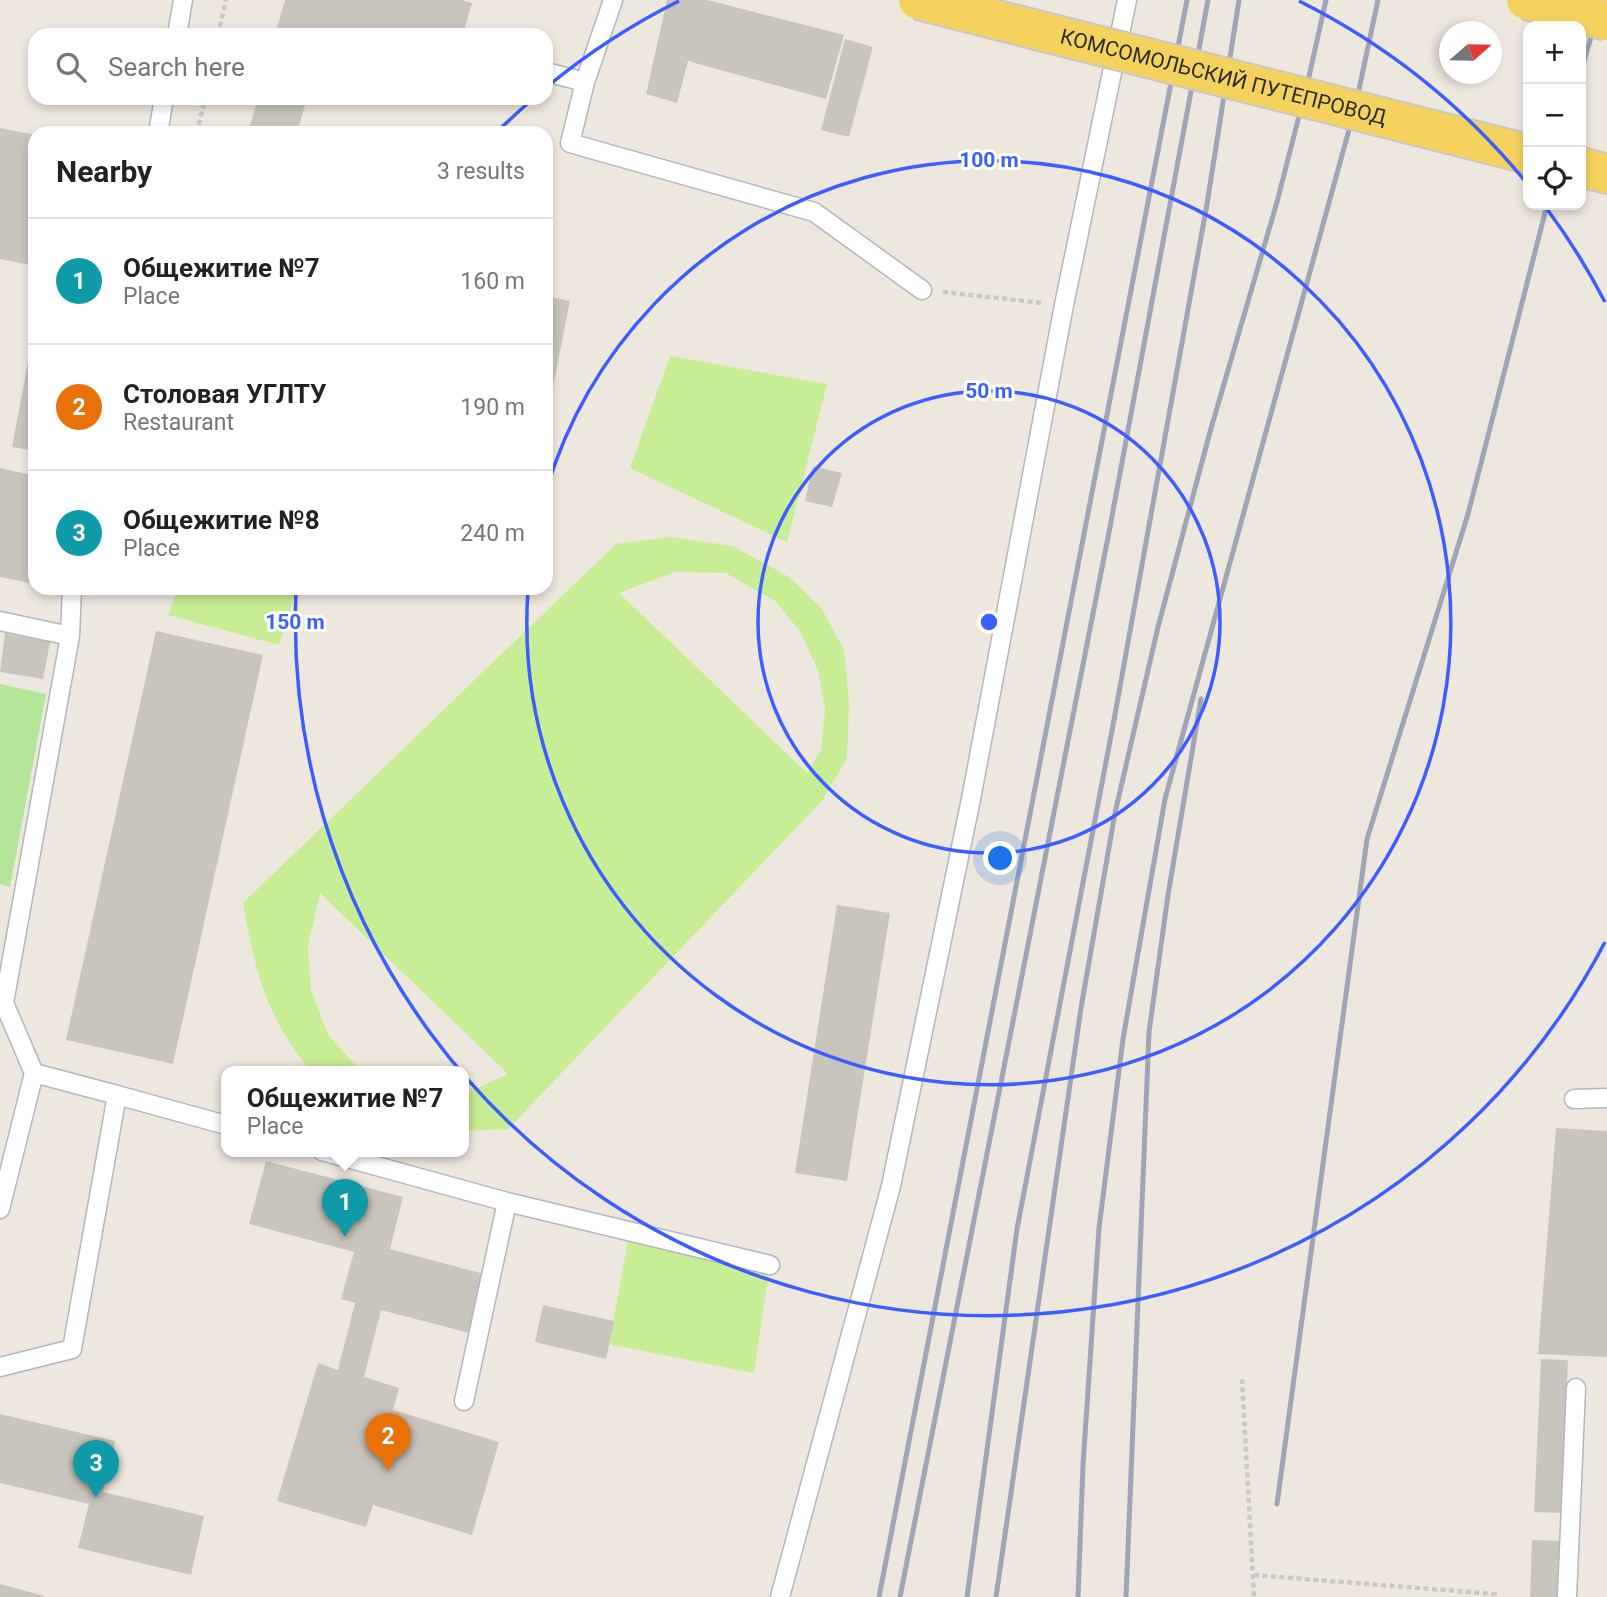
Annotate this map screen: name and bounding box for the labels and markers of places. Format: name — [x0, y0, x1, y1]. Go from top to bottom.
centre of rings — [977, 610, 1001, 634]
pin: 1 — [322, 1179, 368, 1237]
pin: 2 — [365, 1413, 411, 1471]
pin: 3 — [73, 1440, 119, 1498]

